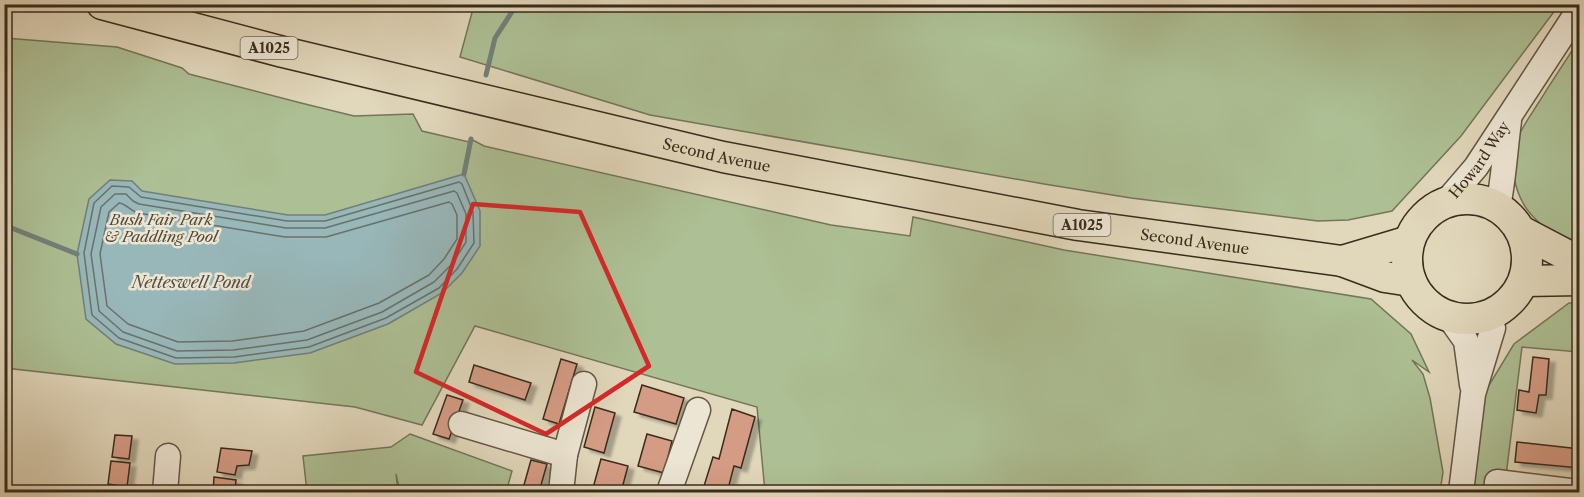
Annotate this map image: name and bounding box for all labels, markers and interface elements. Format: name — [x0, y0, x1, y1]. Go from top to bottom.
road number: A1025 — [240, 37, 298, 59]
street label: Howard Way — [1444, 117, 1513, 202]
street label: Second Avenue — [661, 133, 772, 175]
park label: Bush Fair Park & Paddling Pool — [104, 210, 220, 246]
road number: A1025 — [1054, 214, 1110, 236]
street label: Second Avenue — [1139, 224, 1251, 258]
water label: Netteswell Pond — [130, 272, 252, 292]

